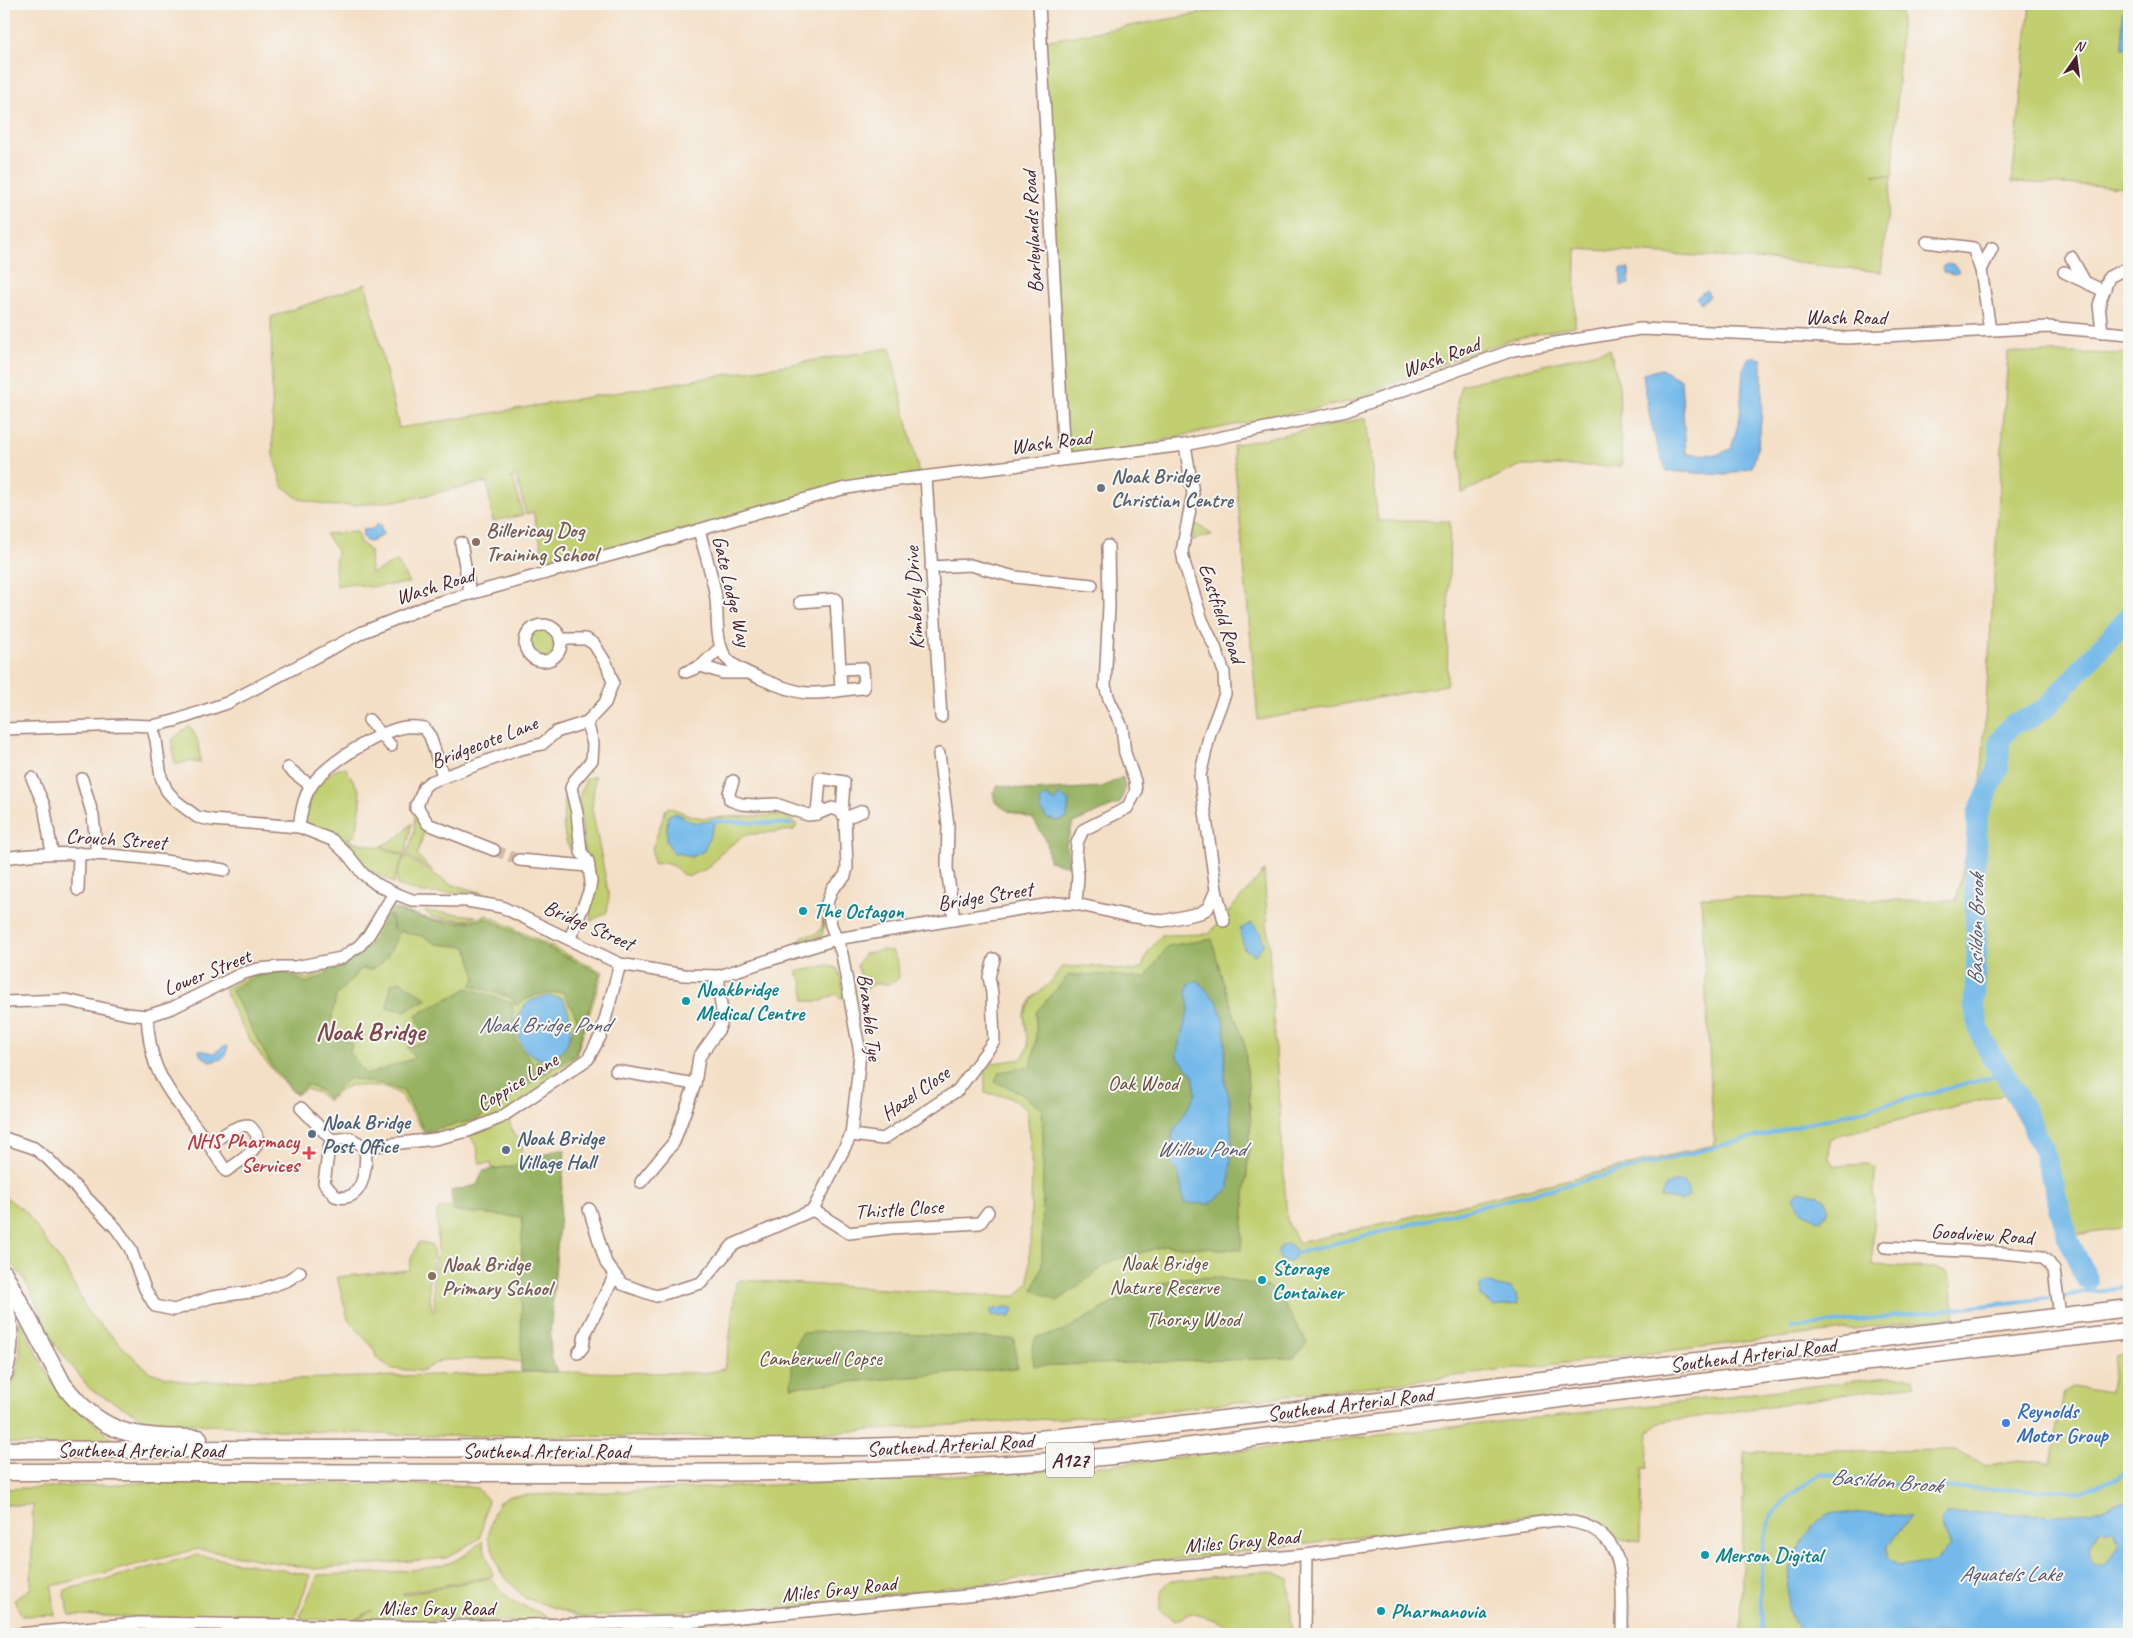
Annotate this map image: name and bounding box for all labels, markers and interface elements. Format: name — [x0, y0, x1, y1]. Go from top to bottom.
north arrow — [2050, 32, 2100, 82]
text: N — [2073, 37, 2088, 56]
street label: Barleylands Road — [1016, 166, 1048, 294]
street label: Wash Road — [1806, 304, 1889, 330]
street label: Wash Road — [1399, 330, 1486, 383]
street label: Wash Road — [1009, 424, 1095, 460]
place label: Noak Bridge Christian Centre — [1111, 463, 1235, 513]
marker: Noak Bridge Christian Centre — [1095, 482, 1107, 494]
place label: Billericay Dog Training School — [486, 517, 602, 567]
street label: Gate Lodge Way — [707, 533, 758, 651]
marker: Billericay Dog Training School — [470, 536, 482, 548]
street label: Kimberly Drive — [898, 545, 930, 650]
street label: Eastfield Road — [1193, 560, 1252, 670]
street label: Wash Road — [393, 561, 480, 610]
street label: Bridgecote Lane — [427, 709, 542, 774]
street label: Crouch Street — [65, 823, 170, 856]
water label: Basildon Brook — [1961, 870, 1991, 986]
street label: Bridge Street — [936, 875, 1037, 916]
street label: Bridge Street — [540, 894, 641, 958]
place label: The Octagon — [813, 898, 904, 924]
marker: The Octagon — [797, 905, 809, 917]
street label: Lower Street — [160, 942, 256, 1001]
street label: Bramble Tye — [852, 972, 888, 1063]
place label: Noakbridge Medical Centre — [696, 976, 806, 1026]
marker: Noakbridge Medical Centre — [680, 995, 692, 1007]
water label: Noak Bridge Pond — [478, 1011, 616, 1039]
district label: Noak Bridge — [316, 1015, 427, 1048]
street label: Coppice Lane — [471, 1046, 564, 1117]
street label: Hazel Close — [876, 1059, 956, 1126]
park label: Oak Wood — [1108, 1070, 1182, 1096]
place label: Noak Bridge Post Office — [322, 1109, 412, 1159]
place label: Noak Bridge Village Hall — [516, 1125, 606, 1175]
place label: NHS Pharmacy Services — [186, 1128, 302, 1178]
marker: Noak Bridge Post Office — [306, 1128, 318, 1140]
water label: Willow Pond — [1157, 1135, 1253, 1163]
marker: Noak Bridge Village Hall — [500, 1144, 512, 1156]
marker: NHS Pharmacy Services — [303, 1147, 315, 1159]
street label: Thistle Close — [854, 1193, 946, 1225]
street label: Goodview Road — [1930, 1217, 2038, 1251]
park label: Noak Bridge Nature Reserve — [1109, 1250, 1220, 1300]
place label: Noak Bridge Primary School — [442, 1251, 556, 1301]
place label: Storage Container — [1272, 1255, 1346, 1305]
marker: Noak Bridge Primary School — [426, 1270, 438, 1282]
marker: Storage Container — [1256, 1274, 1268, 1286]
park label: Thorny Wood — [1146, 1306, 1244, 1332]
street label: Southend Arterial Road — [1669, 1332, 1840, 1378]
park label: Camberwell Copse — [758, 1345, 883, 1371]
street label: Southend Arterial Road — [1266, 1381, 1437, 1427]
place label: Reynolds Motor Group — [2016, 1398, 2110, 1448]
marker: Reynolds Motor Group — [2000, 1417, 2012, 1429]
street label: Southend Arterial Road — [866, 1428, 1037, 1462]
street label: Southend Arterial Road — [57, 1437, 227, 1463]
street label: Southend Arterial Road — [462, 1438, 632, 1464]
road number: A127 — [1046, 1442, 1094, 1478]
water label: Basildon Brook — [1830, 1462, 1946, 1500]
street label: Miles Gray Road — [1184, 1523, 1304, 1559]
place label: Merson Digital — [1715, 1542, 1827, 1568]
marker: Merson Digital — [1699, 1549, 1711, 1561]
water label: Aquatels Lake — [1959, 1560, 2064, 1588]
street label: Miles Gray Road — [780, 1570, 901, 1608]
street label: Miles Gray Road — [379, 1595, 498, 1621]
place label: Pharmanovia — [1391, 1598, 1487, 1624]
marker: Pharmanovia — [1375, 1605, 1387, 1617]

